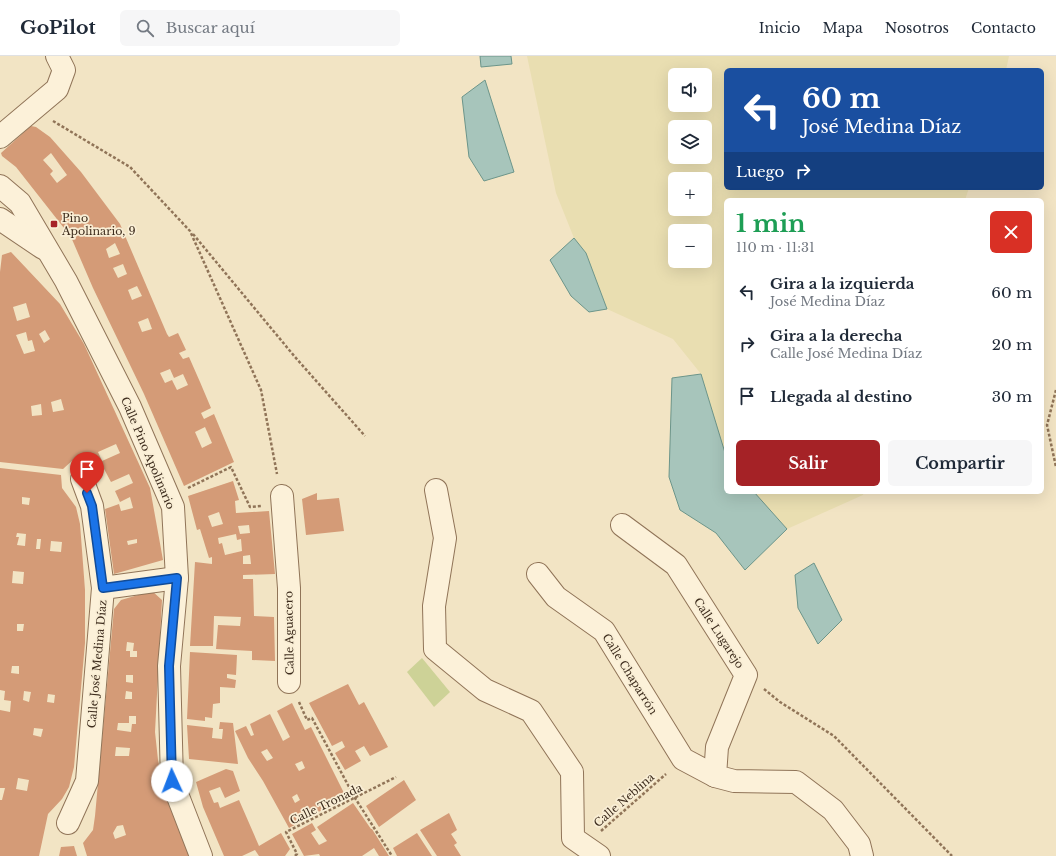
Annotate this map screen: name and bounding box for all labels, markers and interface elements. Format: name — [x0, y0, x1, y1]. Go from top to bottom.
search box — [120, 10, 400, 46]
text: GoPilot — [20, 16, 96, 39]
icon: search — [134, 17, 156, 39]
text: Buscar aquí — [166, 18, 255, 37]
text: Inicio — [759, 19, 800, 37]
text: Mapa — [822, 19, 863, 37]
text: Nosotros — [885, 19, 949, 37]
text: Contacto — [971, 19, 1036, 37]
map controls — [668, 68, 712, 268]
button: sound — [668, 68, 712, 112]
text: 60 m — [802, 81, 880, 116]
icon: left — [736, 84, 788, 136]
text: José Medina Díaz — [802, 116, 961, 138]
button: layers — [668, 120, 712, 164]
icon: right — [792, 160, 814, 182]
text: Luego — [736, 162, 784, 181]
button: + — [668, 172, 712, 216]
text: 1 min — [736, 209, 806, 238]
place label: Pino Apolinario, 9 — [61, 211, 136, 238]
button: close — [990, 211, 1032, 253]
marker: Pino Apolinario, 9 — [49, 219, 59, 229]
button: − — [668, 224, 712, 268]
text: 110 m · 11:31 — [736, 239, 815, 256]
text: Gira a la izquierda — [770, 274, 914, 293]
icon: left — [736, 281, 758, 303]
text: 60 m — [991, 283, 1032, 302]
text: José Medina Díaz — [770, 293, 885, 310]
text: Gira a la derecha — [770, 326, 902, 345]
icon: right — [736, 333, 758, 355]
text: 20 m — [992, 335, 1032, 354]
text: Calle José Medina Díaz — [770, 345, 922, 362]
icon: arrive — [736, 385, 758, 407]
text: Llegada al destino — [770, 387, 912, 406]
text: 30 m — [992, 387, 1032, 406]
street label: Calle Pino Apolinario — [118, 395, 178, 511]
button: Salir — [736, 440, 880, 486]
button: Compartir — [888, 440, 1032, 486]
pin — [70, 452, 104, 493]
icon: arrive — [76, 458, 98, 480]
street label: Calle Aguacero — [281, 591, 297, 675]
street label: Calle Lugarejo — [691, 595, 747, 671]
street label: Calle José Medina Díaz — [84, 599, 110, 729]
street label: Calle Chaparrón — [599, 631, 661, 717]
position arrow — [151, 760, 193, 802]
street label: Calle Neblina — [591, 769, 658, 830]
street label: Calle Tronada — [288, 780, 365, 828]

